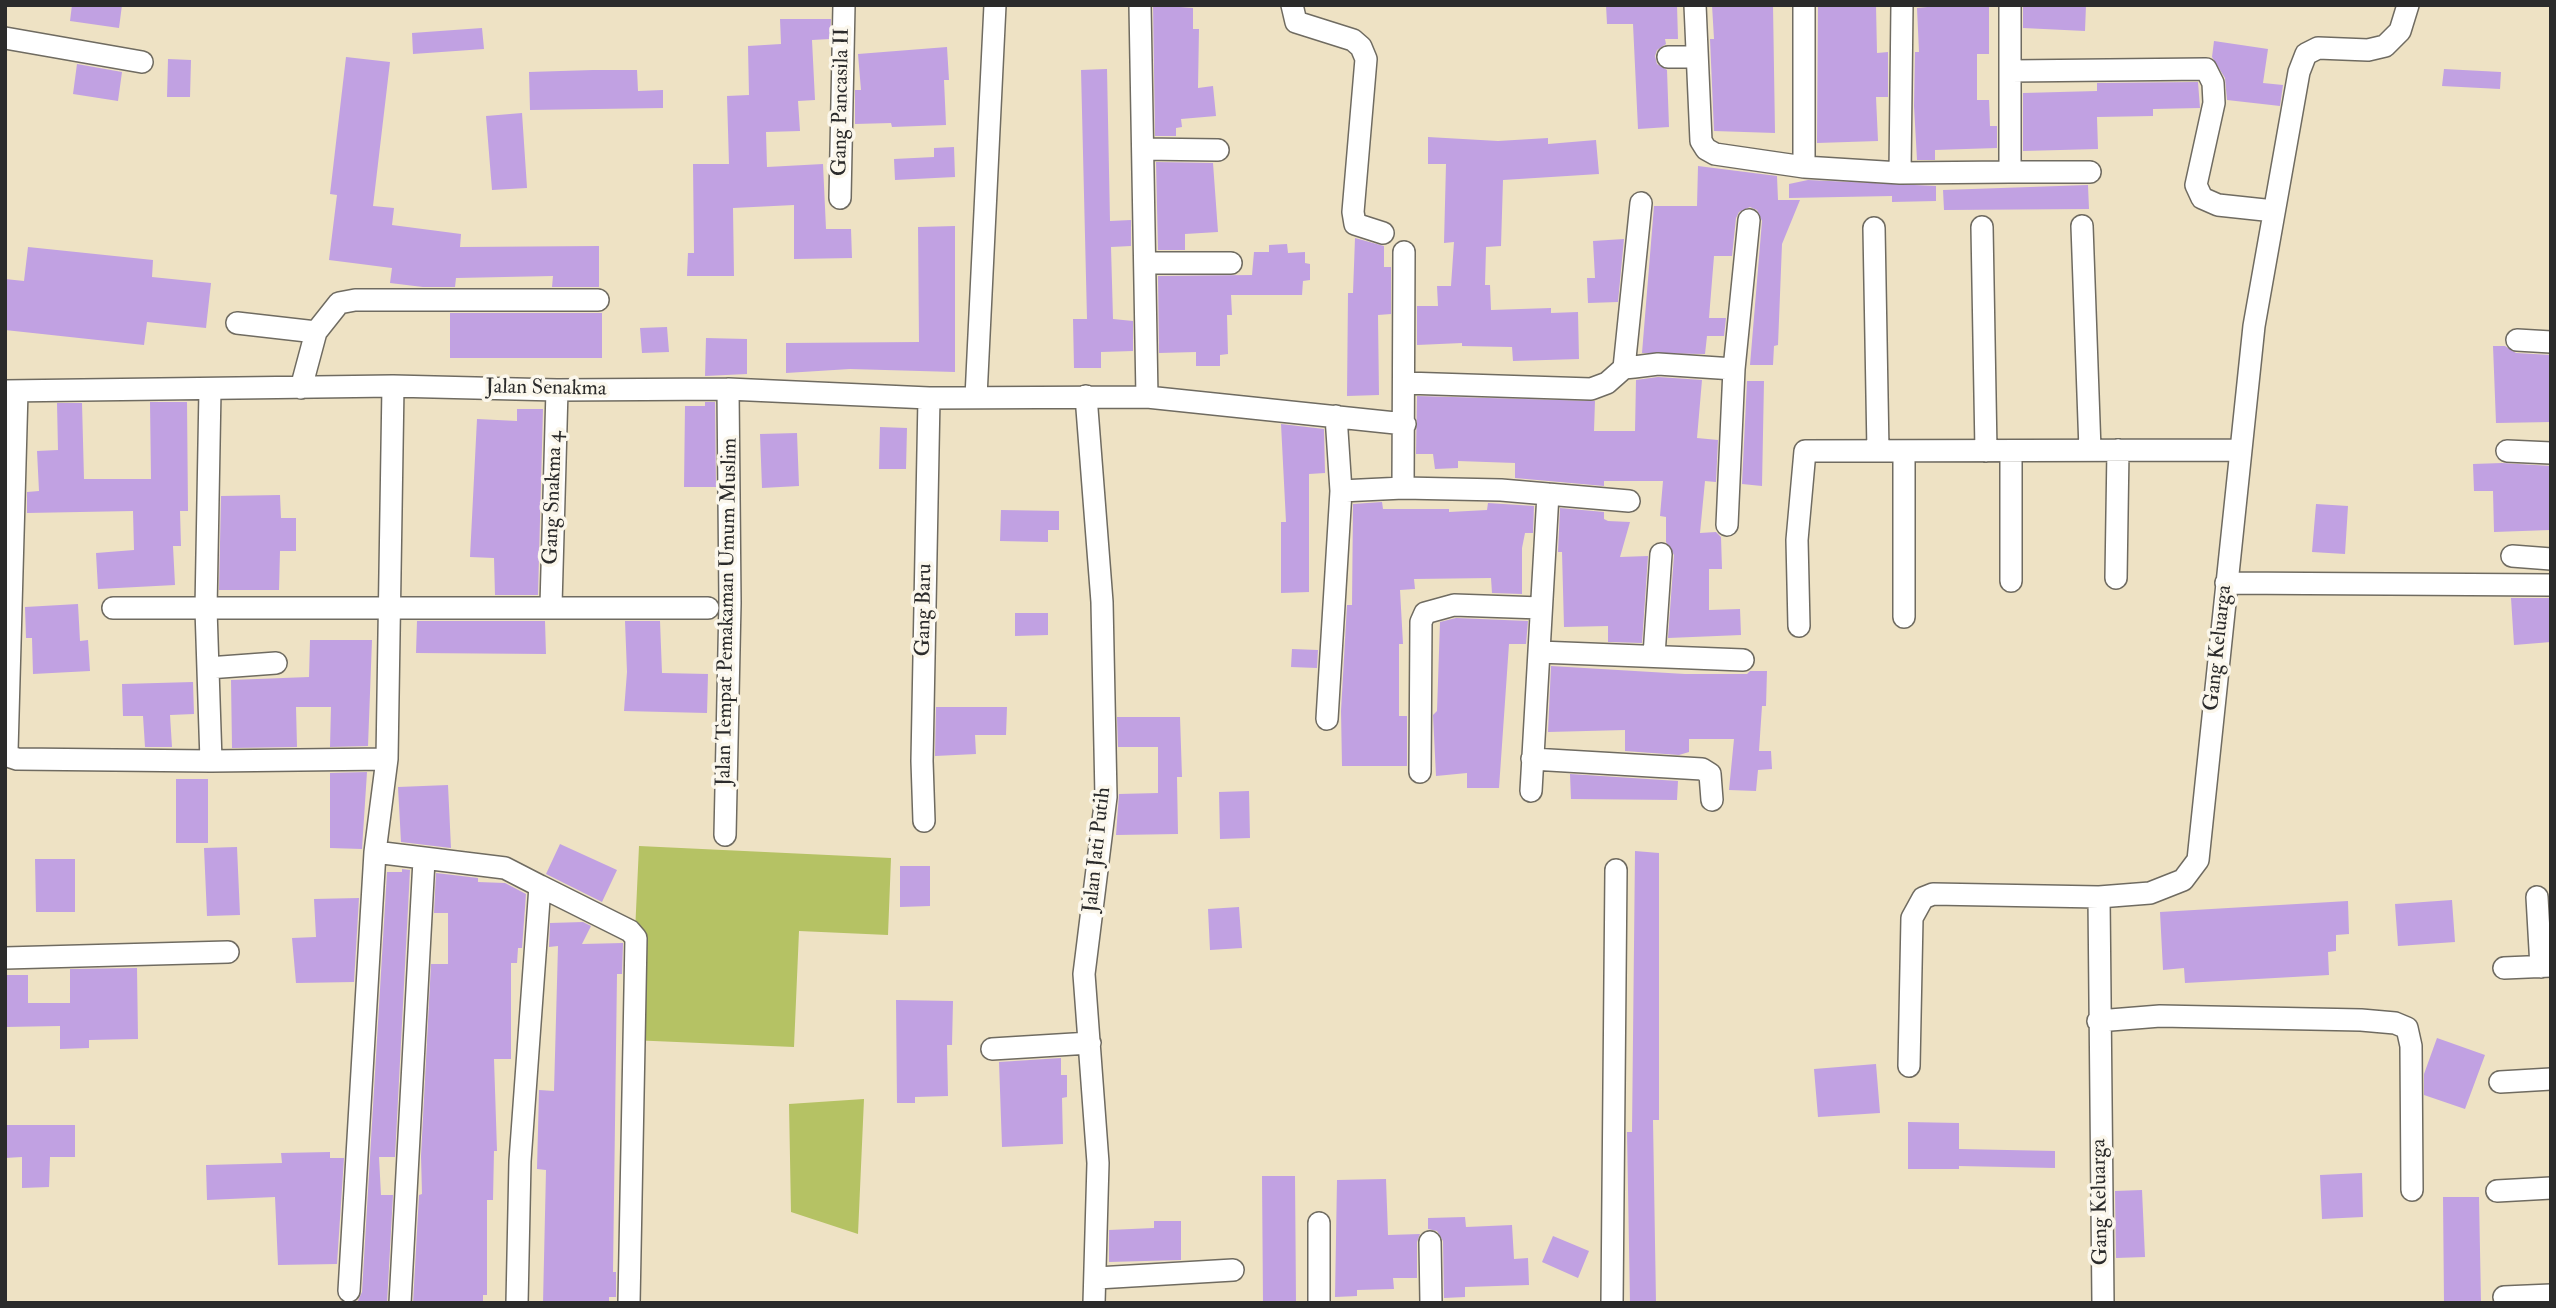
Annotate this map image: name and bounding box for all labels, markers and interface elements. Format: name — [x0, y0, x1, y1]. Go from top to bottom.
street label: Gang Pancasila II — [828, 28, 856, 176]
street label: Jalan Senakma — [485, 375, 607, 403]
street label: Gang Snakma 4 — [539, 431, 569, 565]
street label: Jalan Tempat Pemakaman Umum Muslim — [712, 438, 744, 786]
street label: Gang Baru — [912, 563, 938, 657]
street label: Gang Keluarga — [2200, 584, 2238, 712]
street label: Jalan Jati Putih — [1079, 786, 1117, 914]
street label: Gang Keluarga — [2087, 1139, 2115, 1265]

